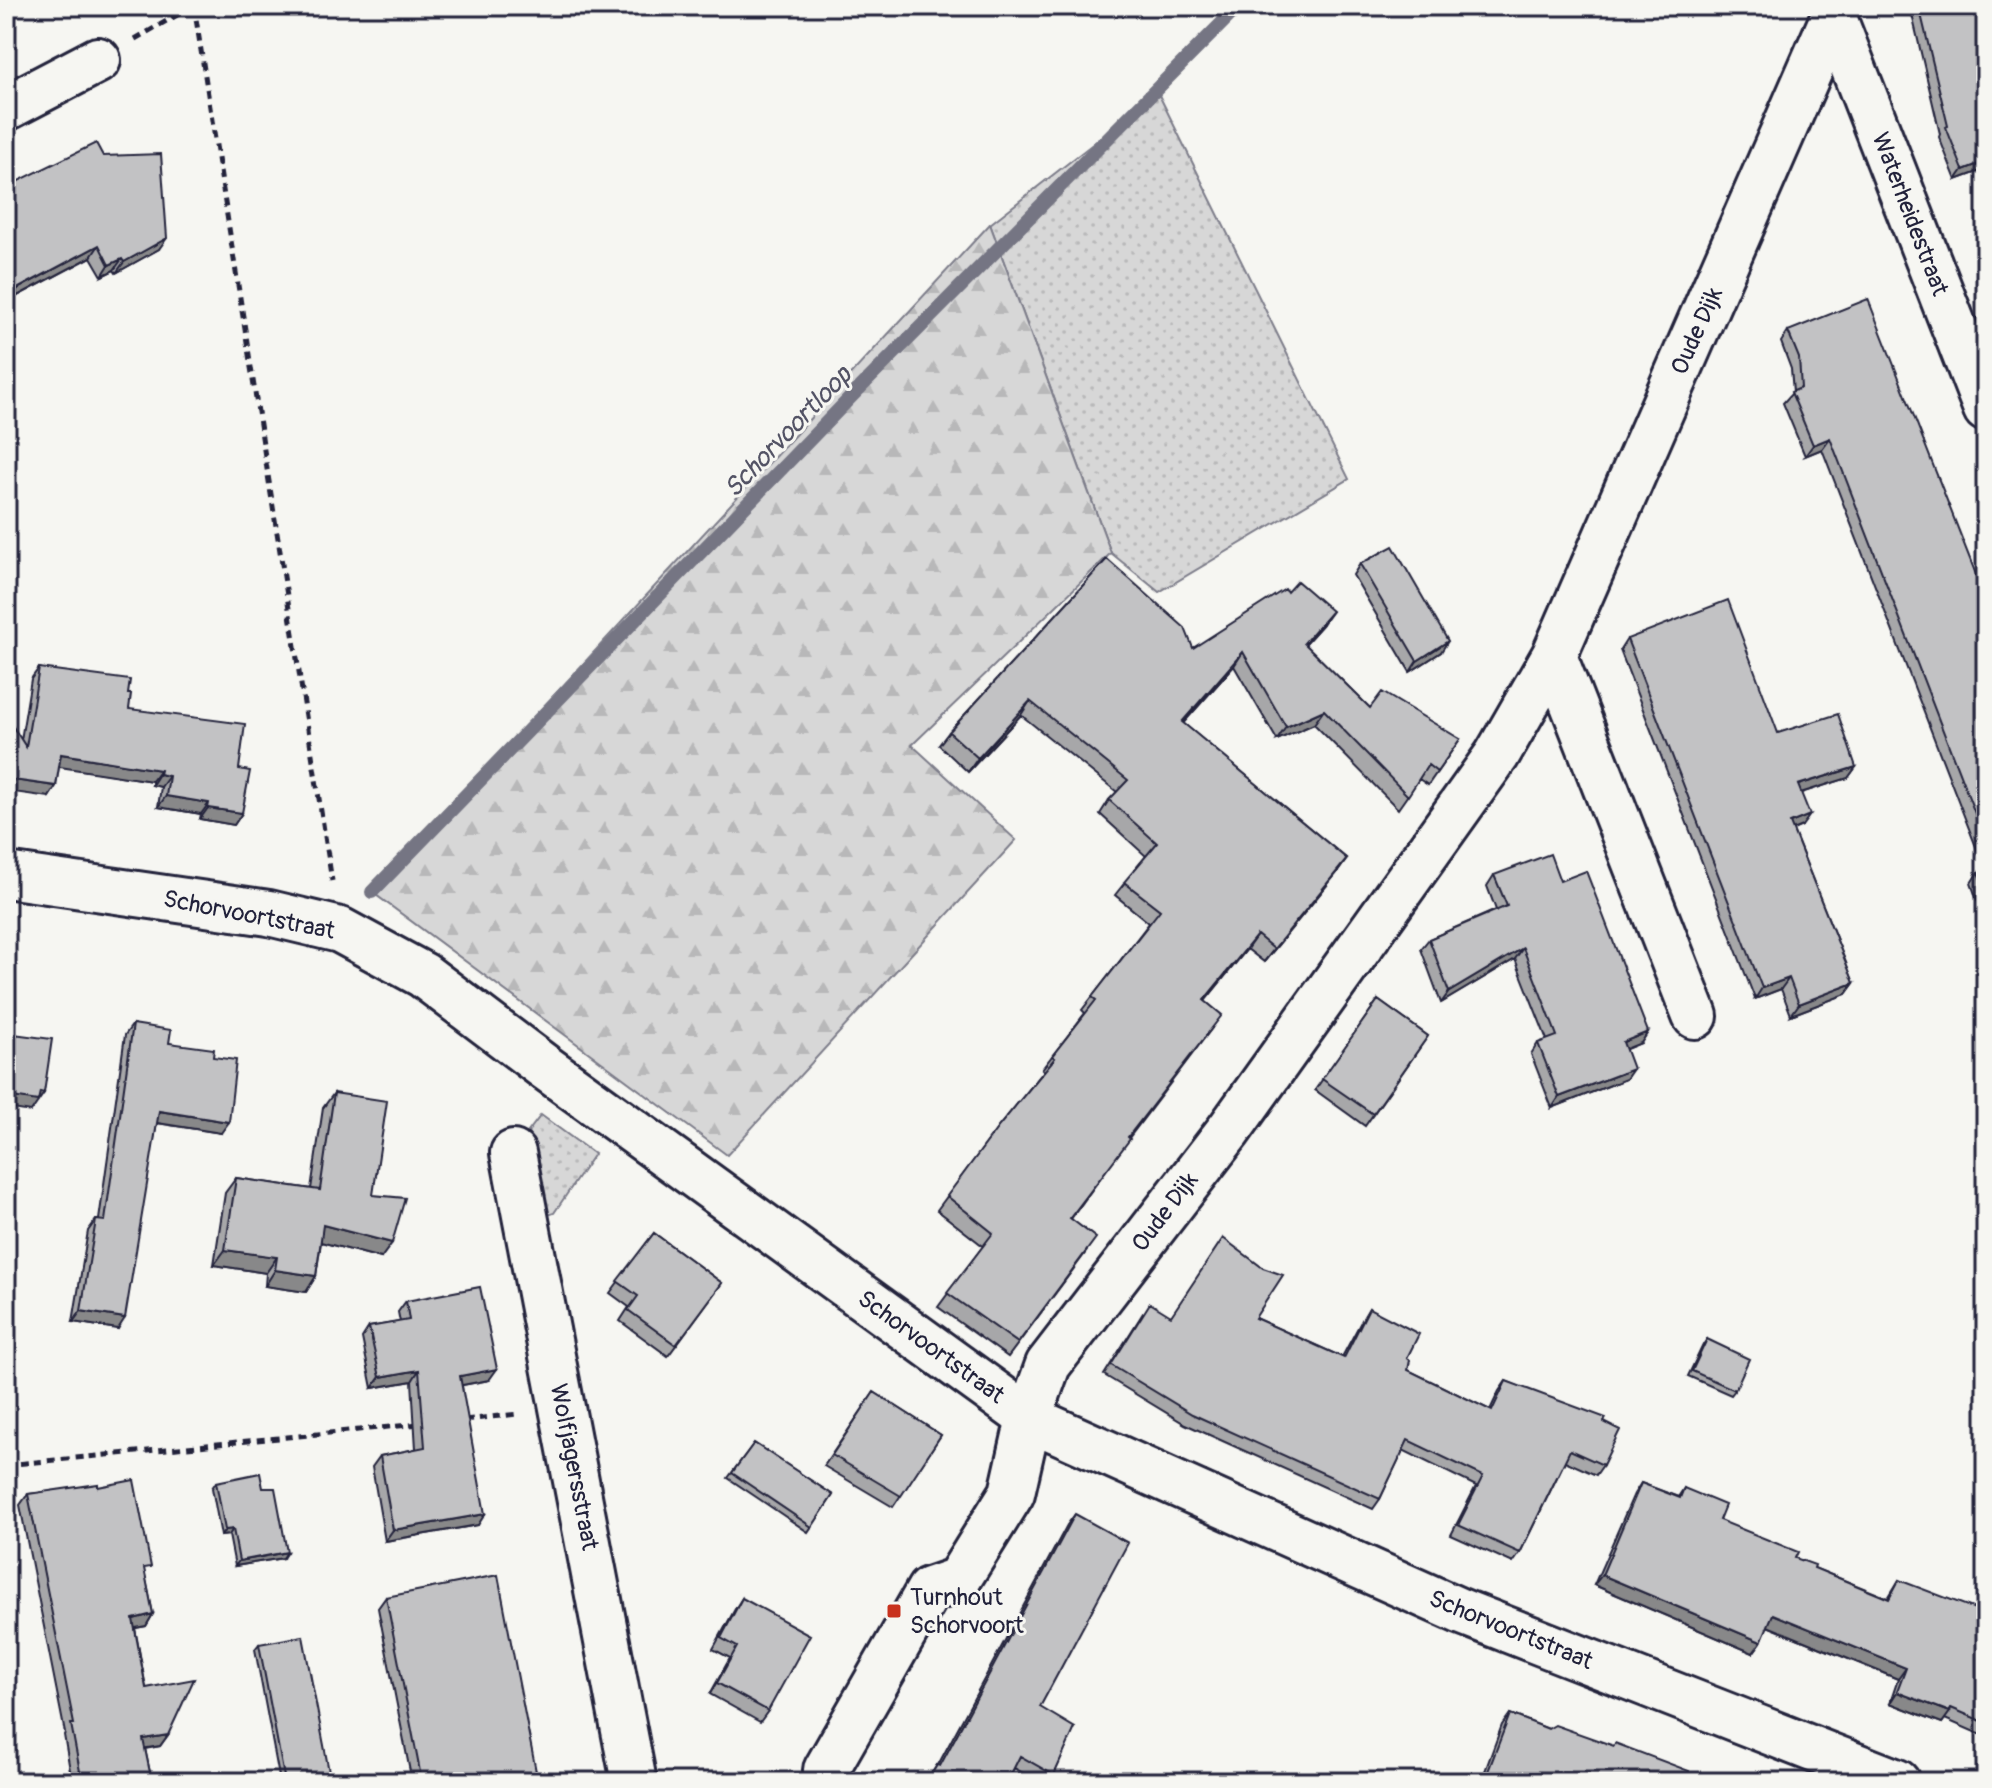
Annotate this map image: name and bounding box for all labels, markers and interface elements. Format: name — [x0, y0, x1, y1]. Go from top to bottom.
street label: Waterheidestraat — [1866, 128, 1955, 300]
street label: Oude Dijk — [1665, 283, 1729, 379]
water label: Schorvoortloop — [717, 359, 860, 504]
street label: Schorvoortstraat — [161, 884, 337, 946]
street label: Oude Dijk — [1126, 1166, 1204, 1258]
street label: Schorvoortstraat — [852, 1284, 1010, 1410]
street label: Wolfjagersstraat — [544, 1381, 604, 1553]
place label: Turnhout Schorvoort — [910, 1583, 1024, 1640]
street label: Schorvoortstraat — [1425, 1584, 1597, 1676]
marker: Turnhout Schorvoort — [885, 1602, 903, 1620]

